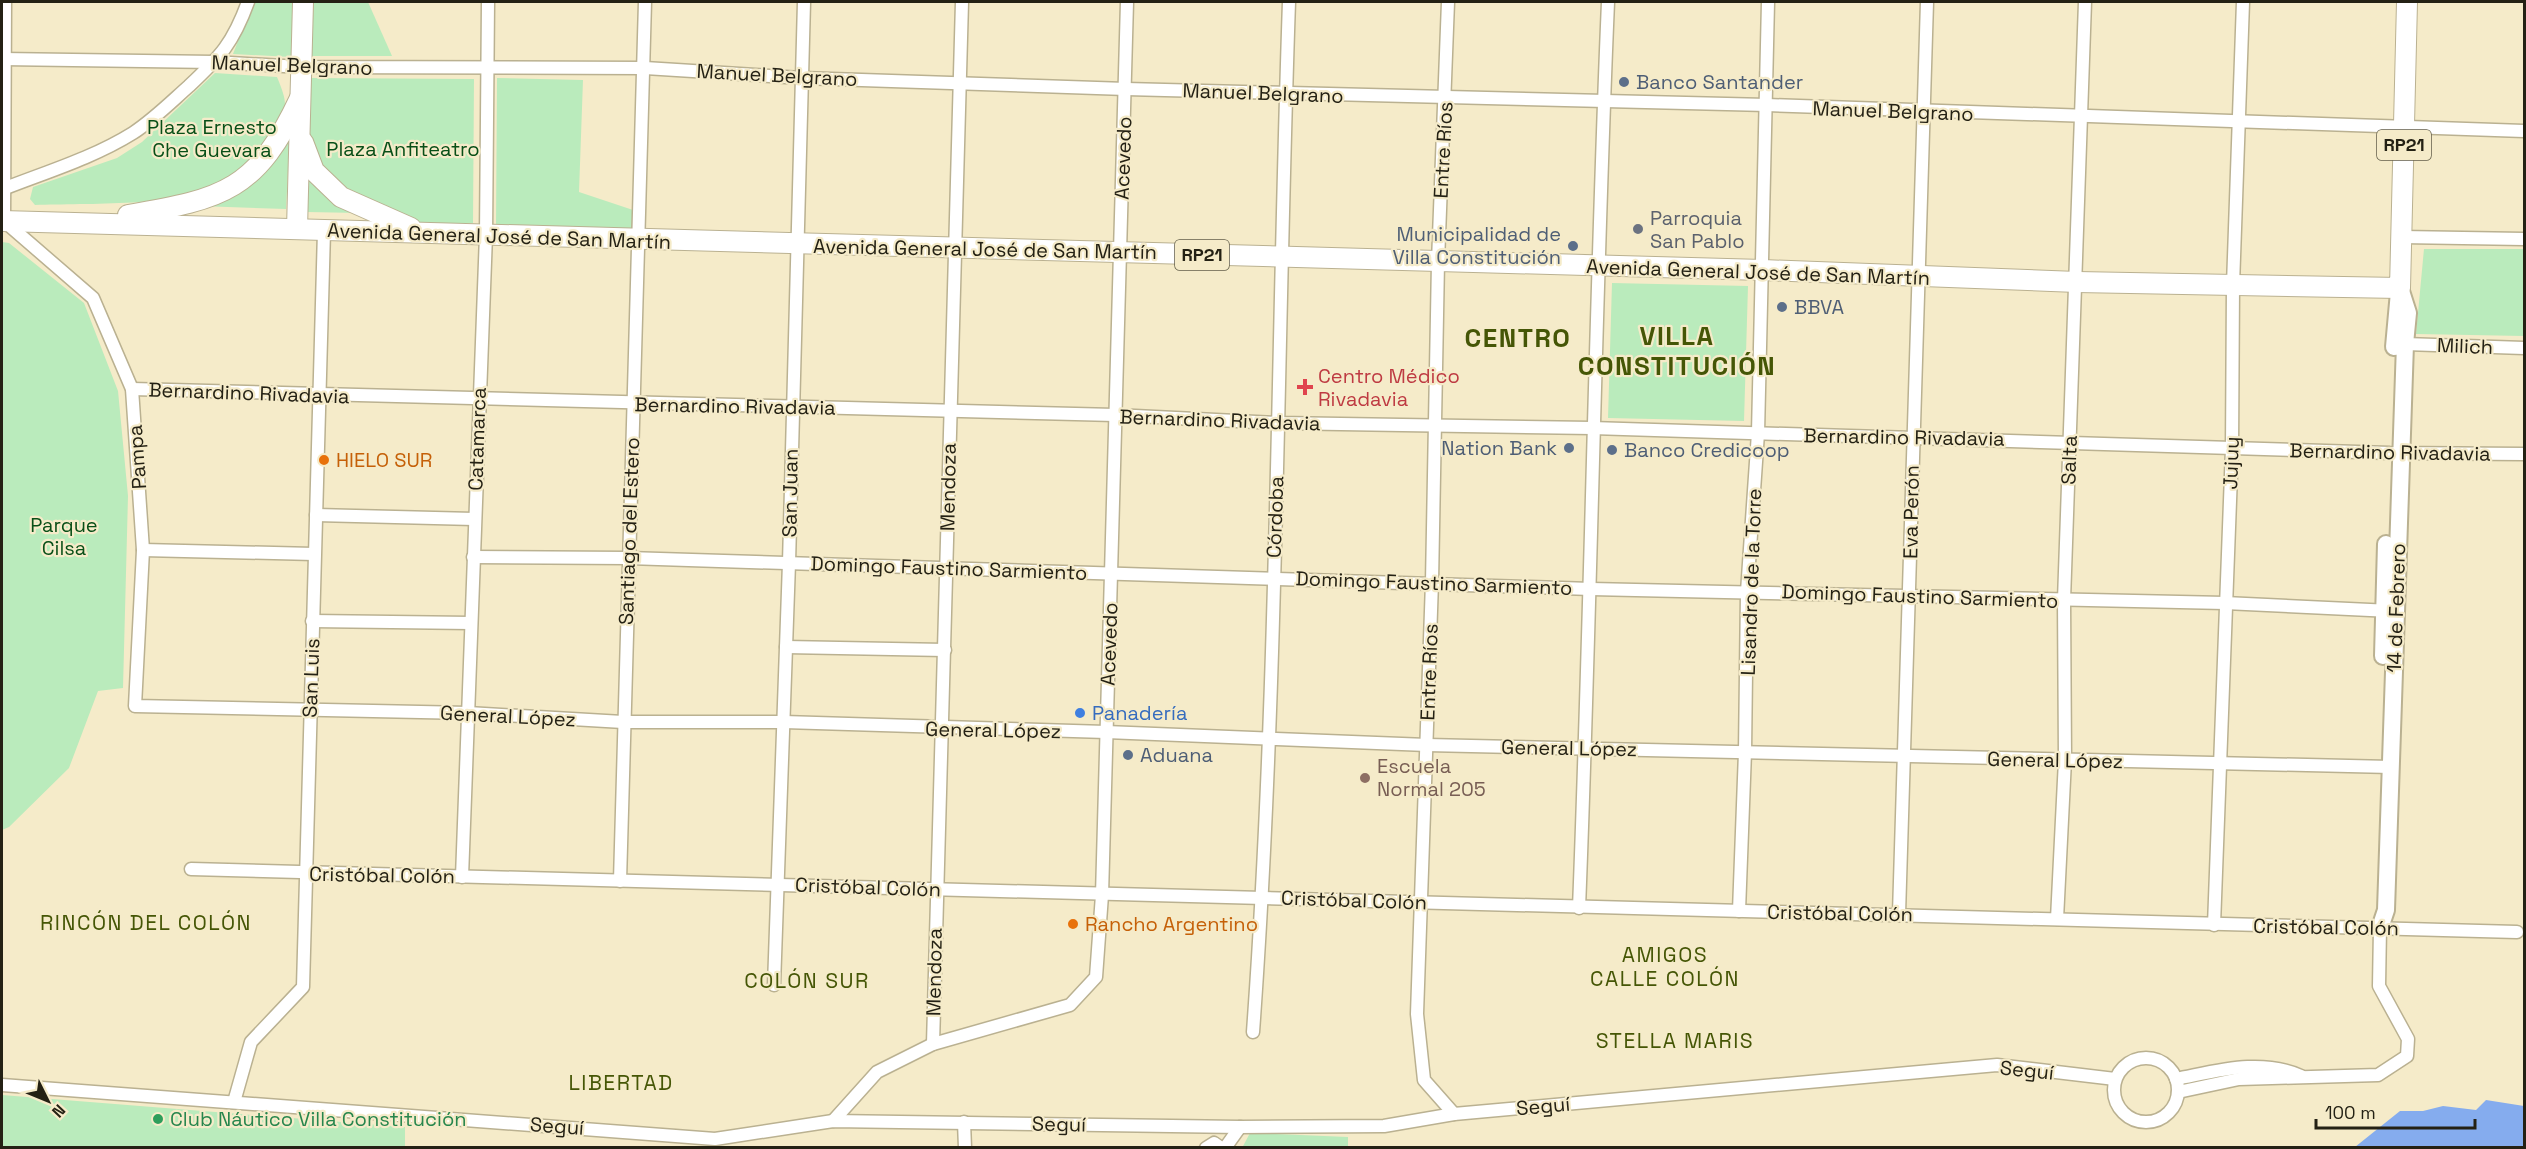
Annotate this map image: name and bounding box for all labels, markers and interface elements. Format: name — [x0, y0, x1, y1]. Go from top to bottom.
street label: Manuel Belgrano — [211, 49, 373, 81]
street label: Manuel Belgrano — [696, 58, 858, 92]
place label: Banco Santander — [1636, 69, 1803, 95]
marker: Banco Santander — [1617, 75, 1631, 89]
street label: Manuel Belgrano — [1182, 77, 1344, 109]
street label: Manuel Belgrano — [1812, 95, 1974, 127]
street label: Entre Ríos — [1427, 101, 1459, 199]
park label: Plaza Ernesto Che Guevara — [147, 114, 277, 163]
street label: Acevedo — [1109, 116, 1137, 200]
road number: RP21 — [2377, 130, 2431, 160]
park label: Plaza Anfiteatro — [326, 136, 480, 162]
place label: Parroquia San Pablo — [1650, 205, 1745, 254]
street label: Avenida General José de San Martín — [327, 217, 671, 255]
place label: Municipalidad de Villa Constitución — [1392, 221, 1561, 270]
marker: Parroquia San Pablo — [1631, 222, 1645, 236]
street label: Avenida General José de San Martín — [813, 233, 1157, 265]
marker: Municipalidad de Villa Constitución — [1566, 239, 1580, 253]
road number: RP21 — [1175, 240, 1229, 270]
street label: Avenida General José de San Martín — [1586, 253, 1930, 291]
place label: BBVA — [1794, 294, 1844, 320]
marker: BBVA — [1775, 300, 1789, 314]
district label: VILLA CONSTITUCIÓN — [1578, 319, 1776, 383]
district label: CENTRO — [1465, 321, 1571, 355]
street label: Milich — [2436, 332, 2494, 360]
place label: Centro Médico Rivadavia — [1318, 363, 1460, 412]
street label: Bernardino Rivadavia — [148, 376, 350, 410]
marker: Centro Médico Rivadavia — [1296, 378, 1314, 396]
street label: Catamarca — [462, 387, 492, 491]
street label: Bernardino Rivadavia — [634, 391, 836, 421]
street label: Bernardino Rivadavia — [1119, 403, 1321, 437]
street label: Bernardino Rivadavia — [1803, 422, 2005, 452]
street label: Pampa — [122, 424, 152, 490]
place label: Nation Bank — [1441, 435, 1557, 461]
street label: Salta — [2055, 435, 2083, 485]
street label: Jujuy — [2217, 436, 2245, 490]
street label: Santiago del Estero — [613, 437, 645, 625]
place label: Banco Credicoop — [1624, 437, 1790, 463]
street label: Bernardino Rivadavia — [2289, 437, 2491, 467]
marker: Nation Bank — [1562, 441, 1576, 455]
street label: Mendoza — [934, 443, 962, 531]
marker: Banco Credicoop — [1605, 443, 1619, 457]
place label: HIELO SUR — [336, 447, 433, 473]
street label: San Juan — [776, 449, 804, 537]
marker: HIELO SUR — [317, 453, 331, 467]
street label: Eva Perón — [1897, 465, 1925, 559]
street label: Córdoba — [1261, 476, 1289, 558]
street label: Lisandro de la Torre — [1735, 488, 1767, 676]
park label: Parque Cilsa — [30, 512, 98, 561]
street label: 14 de Febrero — [2381, 543, 2411, 673]
street label: Domingo Faustino Sarmiento — [810, 550, 1088, 586]
street label: Domingo Faustino Sarmiento — [1295, 565, 1573, 601]
street label: Domingo Faustino Sarmiento — [1781, 578, 2059, 614]
street label: Acevedo — [1095, 602, 1123, 686]
street label: Entre Ríos — [1414, 623, 1444, 721]
street label: San Luis — [297, 638, 325, 718]
street label: General López — [439, 699, 577, 733]
place label: Panadería — [1092, 700, 1187, 726]
marker: Panadería — [1073, 706, 1087, 720]
street label: General López — [925, 716, 1061, 744]
street label: General López — [1501, 734, 1637, 762]
place label: Aduana — [1140, 742, 1213, 768]
street label: General López — [1987, 746, 2123, 774]
marker: Aduana — [1121, 748, 1135, 762]
place label: Escuela Normal 205 — [1377, 753, 1486, 802]
marker: Escuela Normal 205 — [1358, 771, 1372, 785]
street label: Cristóbal Colón — [309, 861, 455, 889]
street label: Cristóbal Colón — [795, 871, 941, 903]
street label: Cristóbal Colón — [1281, 884, 1427, 916]
street label: Cristóbal Colón — [1767, 899, 1913, 927]
district label: RINCÓN DEL COLÓN — [40, 909, 252, 936]
place label: Rancho Argentino — [1085, 911, 1258, 937]
street label: Cristóbal Colón — [2253, 913, 2399, 941]
marker: Rancho Argentino — [1066, 917, 1080, 931]
street label: Mendoza — [920, 928, 948, 1016]
district label: AMIGOS CALLE COLÓN — [1590, 941, 1740, 992]
district label: COLÓN SUR — [744, 967, 870, 994]
district label: STELLA MARIS — [1596, 1027, 1754, 1054]
street label: Seguí — [1999, 1054, 2055, 1086]
district label: LIBERTAD — [568, 1069, 674, 1096]
north arrow — [18, 1071, 78, 1131]
street label: Seguí — [1515, 1091, 1571, 1121]
scale bar — [2316, 1092, 2475, 1130]
text: N — [47, 1100, 70, 1122]
text: 100 m — [2325, 1101, 2376, 1124]
place label: Club Náutico Villa Constitución — [170, 1106, 467, 1132]
street label: Seguí — [529, 1111, 585, 1141]
street label: Seguí — [1032, 1111, 1086, 1137]
marker: Club Náutico Villa Constitución — [151, 1112, 165, 1126]

